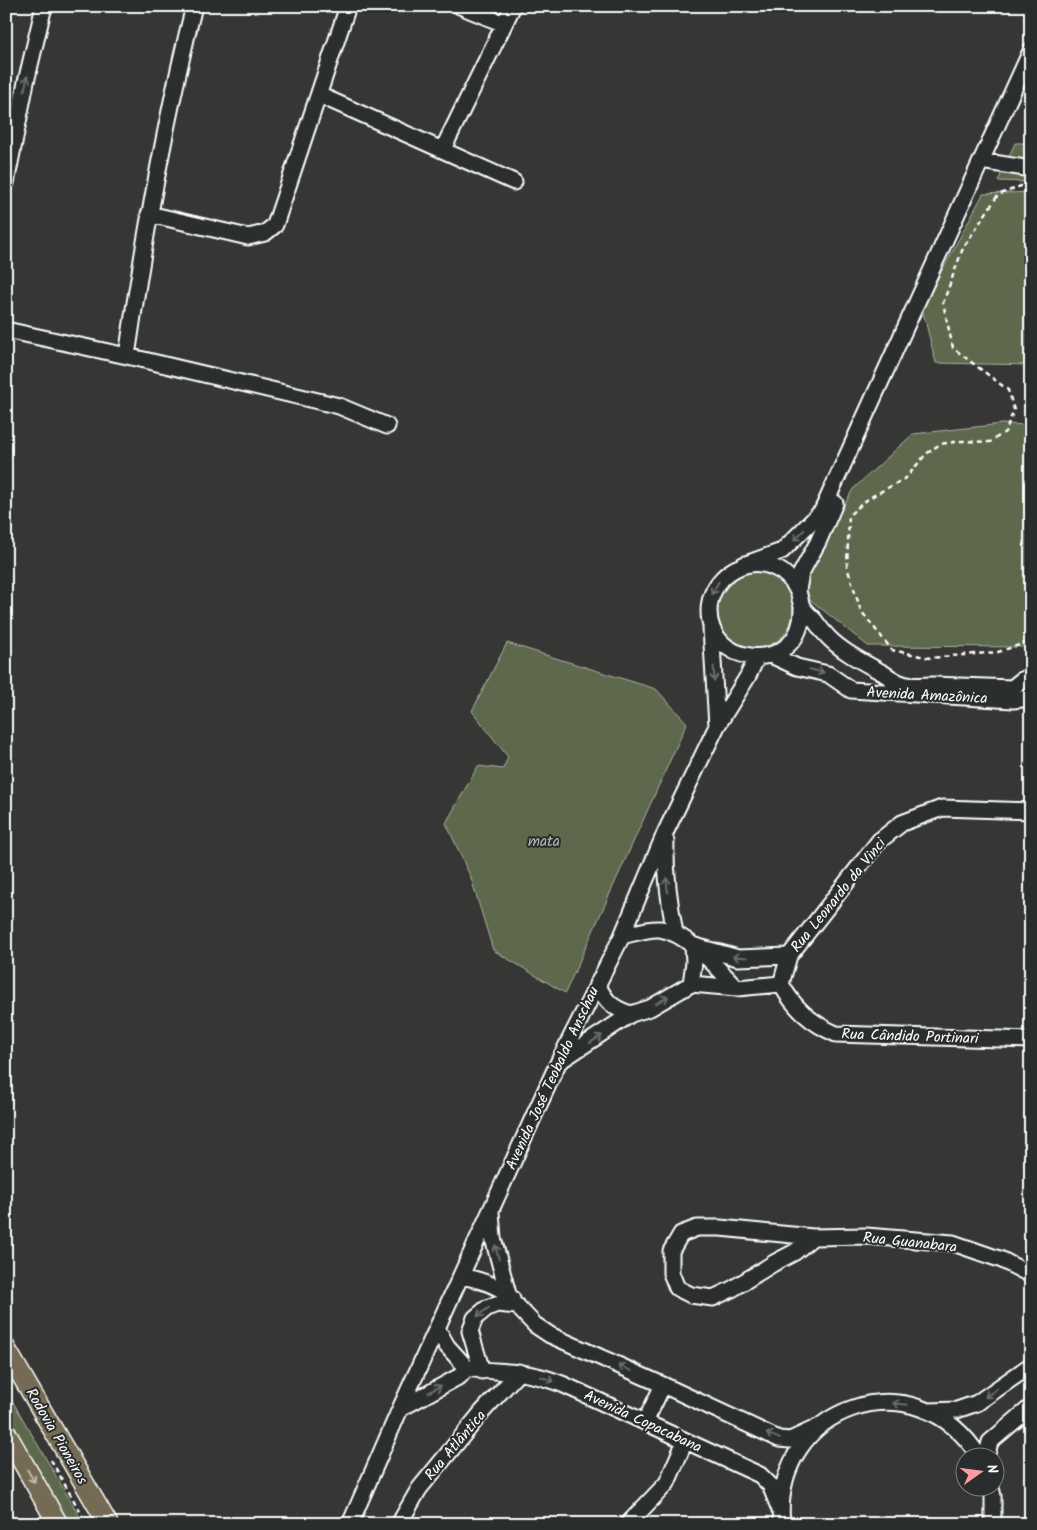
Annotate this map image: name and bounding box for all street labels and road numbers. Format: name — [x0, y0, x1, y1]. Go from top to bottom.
street label: Avenida Amazônica — [866, 681, 988, 711]
street label: Rua Leonardo da Vinci — [785, 832, 893, 958]
street label: Avenida José Teobaldo Anschau — [500, 983, 606, 1174]
street label: Rua Cândido Portinari — [841, 1023, 980, 1051]
street label: Rua Guanabara — [862, 1226, 958, 1260]
street label: Rodovia Pioneiros — [19, 1384, 94, 1490]
street label: Avenida Copacabana — [580, 1384, 706, 1460]
street label: Rua Atlântica — [419, 1405, 493, 1486]

